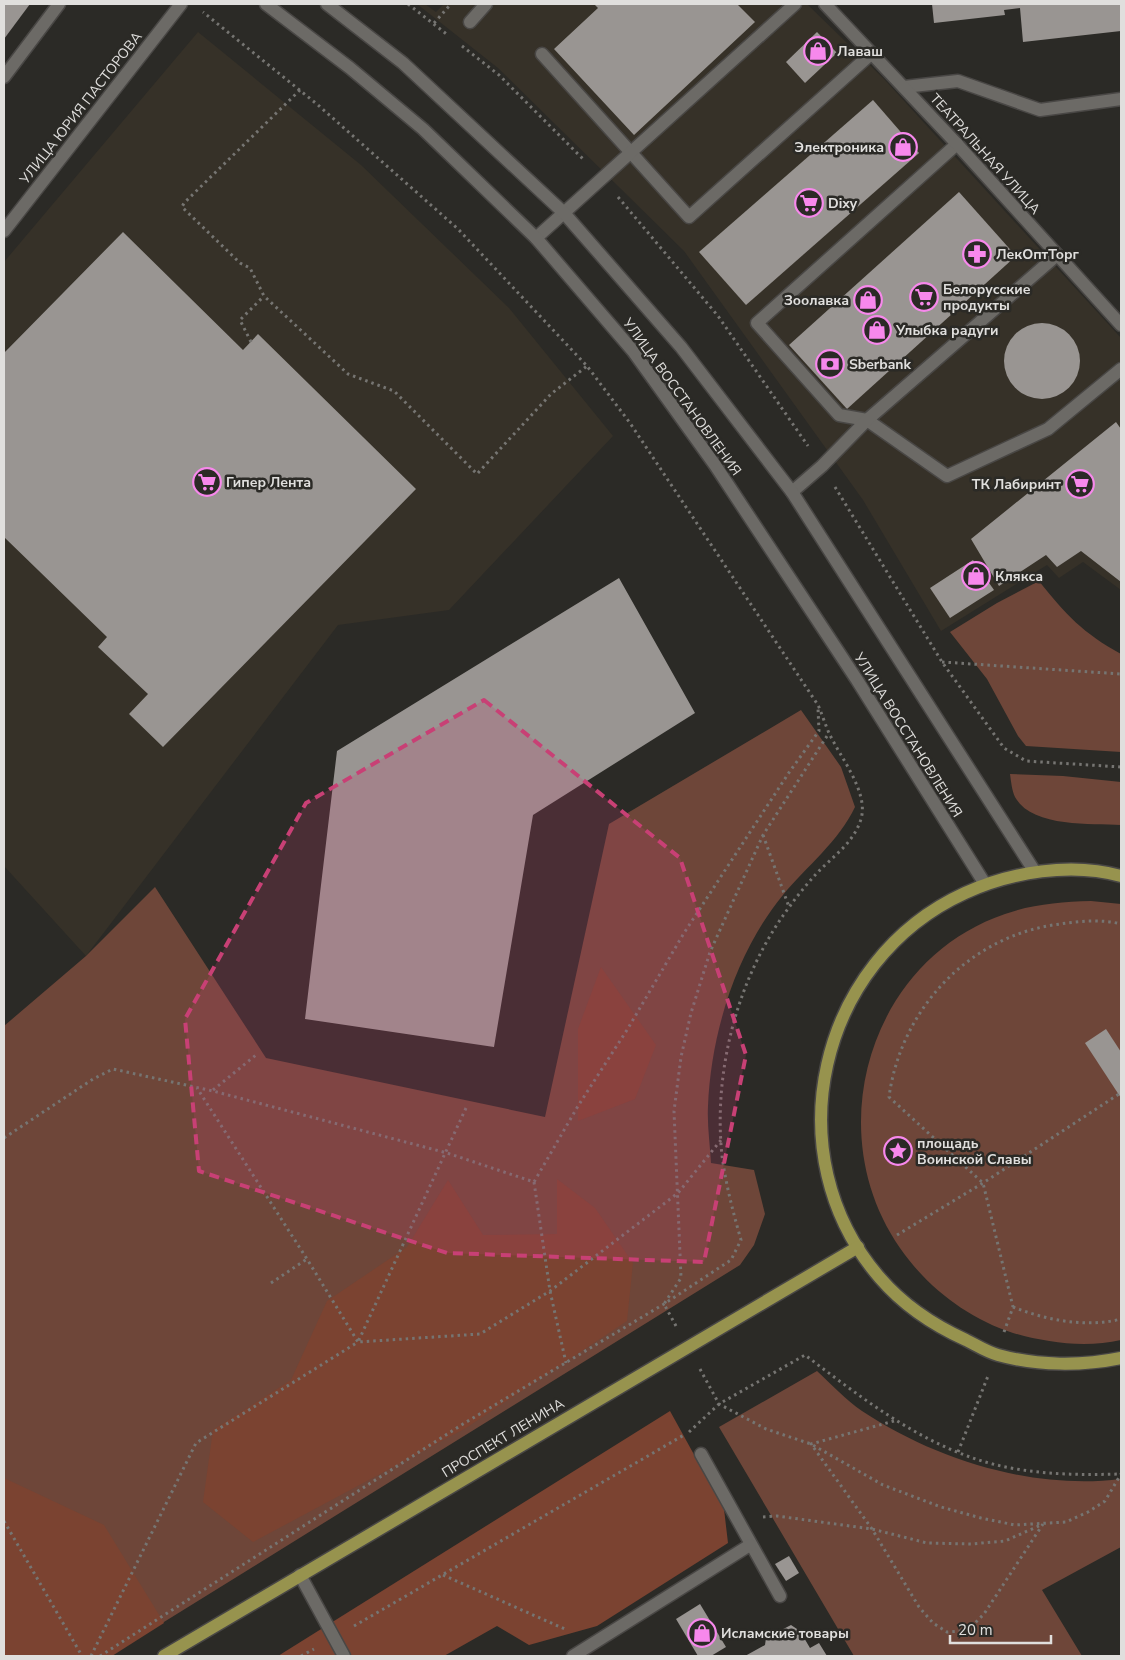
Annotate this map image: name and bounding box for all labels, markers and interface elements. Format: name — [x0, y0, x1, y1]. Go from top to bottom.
street label: УЛИЦА ЮРИЯ ПАСТОРОВА — [15, 28, 146, 189]
shop icon: Лаваш — [803, 36, 833, 66]
place label: Лаваш — [837, 42, 883, 61]
street label: ТЕАТРАЛЬНАЯ УЛИЦА — [926, 90, 1044, 218]
shop icon: Электроника — [888, 132, 918, 162]
place label: Электроника — [795, 138, 884, 157]
supermarket icon: Dixy — [794, 188, 824, 218]
place label: Dixy — [828, 194, 858, 213]
pharmacy icon: ЛекОптТорг — [962, 239, 992, 269]
place label: ЛекОптТорг — [996, 245, 1080, 264]
place label: Белорусские продукты — [943, 280, 1031, 315]
supermarket icon: Белорусские продукты — [909, 282, 939, 312]
shop icon: Зоолавка — [853, 285, 883, 315]
place label: Зоолавка — [784, 291, 849, 310]
street label: УЛИЦА ВОССТАНОВЛЕНИЯ — [618, 314, 746, 480]
shop icon: Улыбка радуги — [862, 315, 892, 345]
place label: Улыбка радуги — [895, 321, 999, 340]
bank icon: Sberbank — [815, 349, 845, 379]
place label: Sberbank — [849, 355, 912, 374]
supermarket icon: Гипер Лента — [192, 467, 222, 497]
supermarket icon: ТК Лабиринт — [1065, 469, 1095, 499]
place label: Гипер Лента — [226, 473, 311, 492]
place label: ТК Лабиринт — [972, 475, 1061, 494]
shop icon: Клякса — [961, 561, 991, 591]
place label: Клякса — [995, 567, 1043, 586]
street label: УЛИЦА ВОССТАНОВЛЕНИЯ — [849, 648, 967, 821]
place label: площадь Воинской Славы — [917, 1134, 1032, 1169]
place icon: площадь Воинской Славы — [883, 1136, 913, 1166]
street label: ПРОСПЕКТ ЛЕНИНА — [438, 1394, 568, 1482]
scale bar — [950, 1612, 1051, 1644]
shop icon: Исламские товары — [687, 1618, 717, 1648]
text: 20 m — [958, 1620, 993, 1640]
place label: Исламские товары — [721, 1624, 849, 1643]

